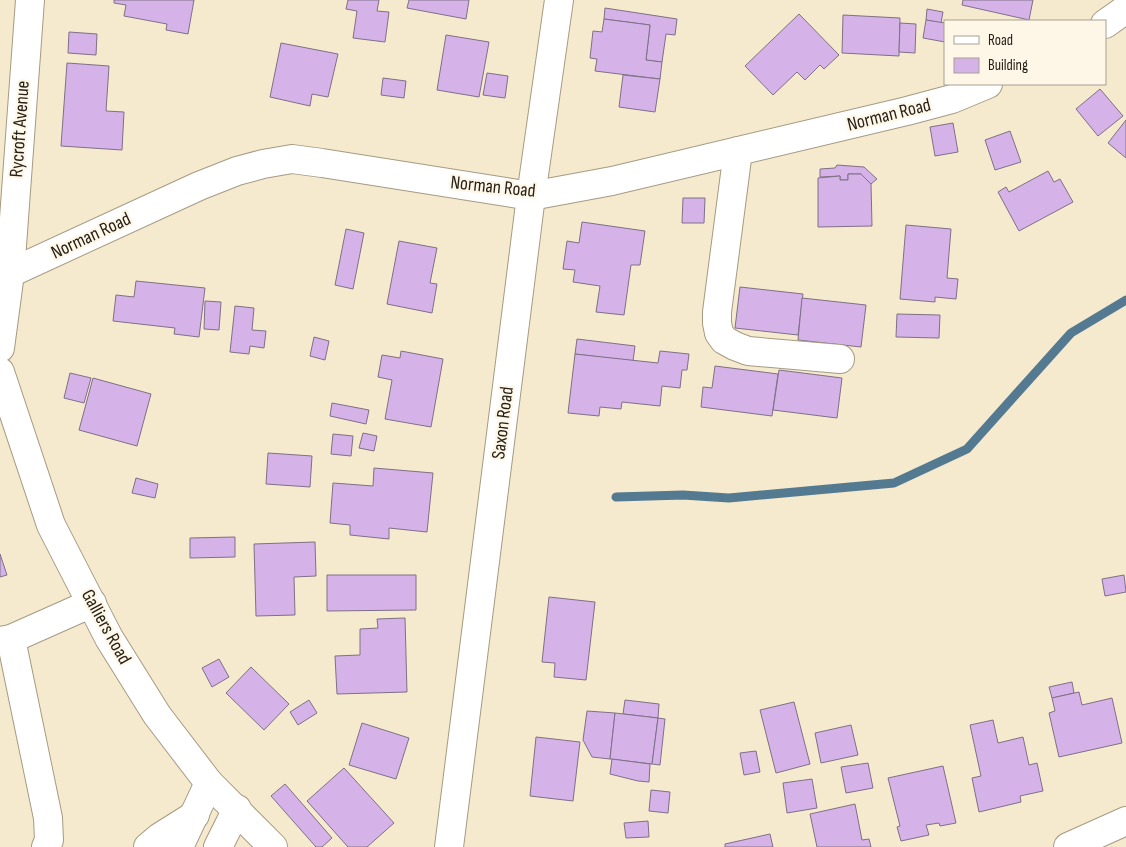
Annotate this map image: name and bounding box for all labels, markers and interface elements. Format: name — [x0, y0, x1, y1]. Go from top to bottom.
legend — [944, 20, 1106, 85]
text: Road — [988, 31, 1013, 50]
text: Building — [988, 56, 1028, 75]
street label: Rycroft Avenue — [5, 80, 35, 178]
street label: Norman Road — [845, 94, 933, 136]
street label: Norman Road — [449, 171, 537, 203]
street label: Norman Road — [47, 208, 135, 264]
street label: Saxon Road — [487, 385, 519, 461]
street label: Galliers Road — [76, 586, 136, 668]

